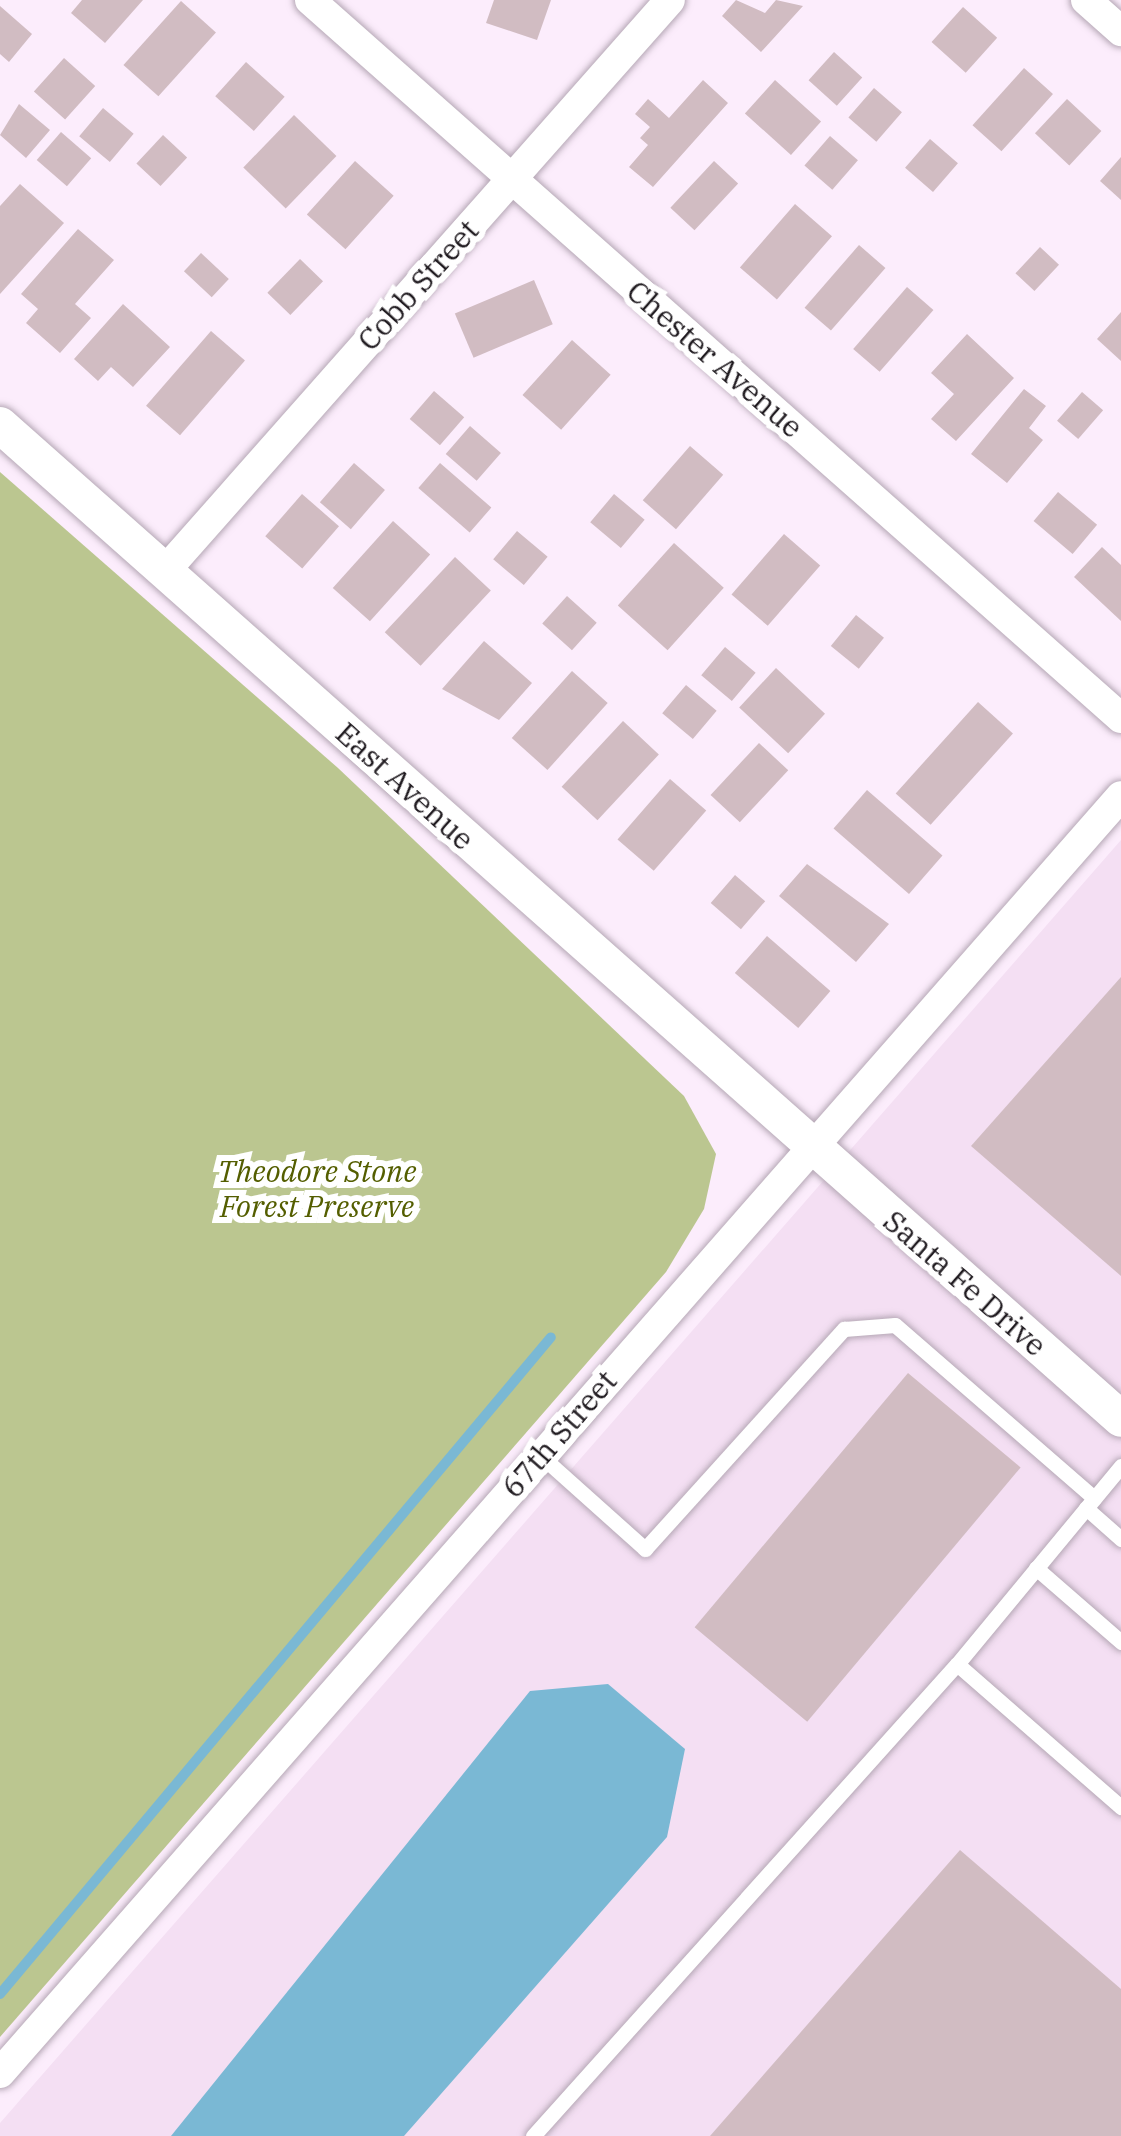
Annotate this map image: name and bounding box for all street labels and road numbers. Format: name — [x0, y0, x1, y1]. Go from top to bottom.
street label: Cobb Street — [350, 212, 486, 358]
street label: Chester Avenue — [620, 273, 810, 445]
street label: East Avenue — [329, 715, 481, 857]
street label: Santa Fe Drive — [876, 1203, 1054, 1363]
street label: 67th Street — [494, 1363, 624, 1505]

